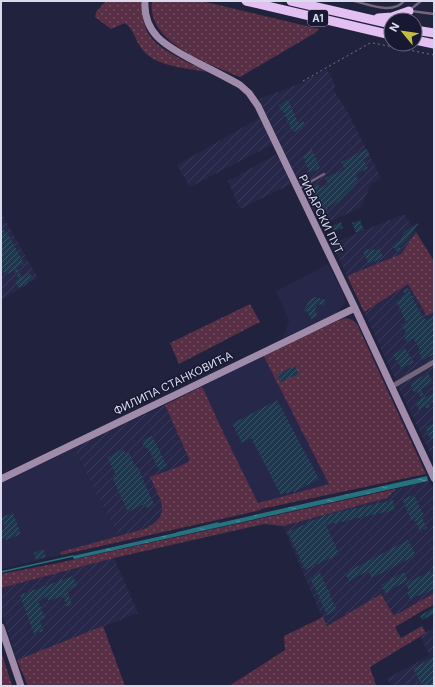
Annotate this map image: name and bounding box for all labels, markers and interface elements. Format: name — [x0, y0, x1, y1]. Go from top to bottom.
road number: A1 — [308, 10, 328, 26]
north arrow — [383, 12, 423, 52]
text: N — [386, 20, 402, 34]
street label: РИБАРСКИ ПУТ — [296, 172, 346, 256]
street label: ФИЛИПА СТАНКОВИЋА — [111, 348, 235, 418]

